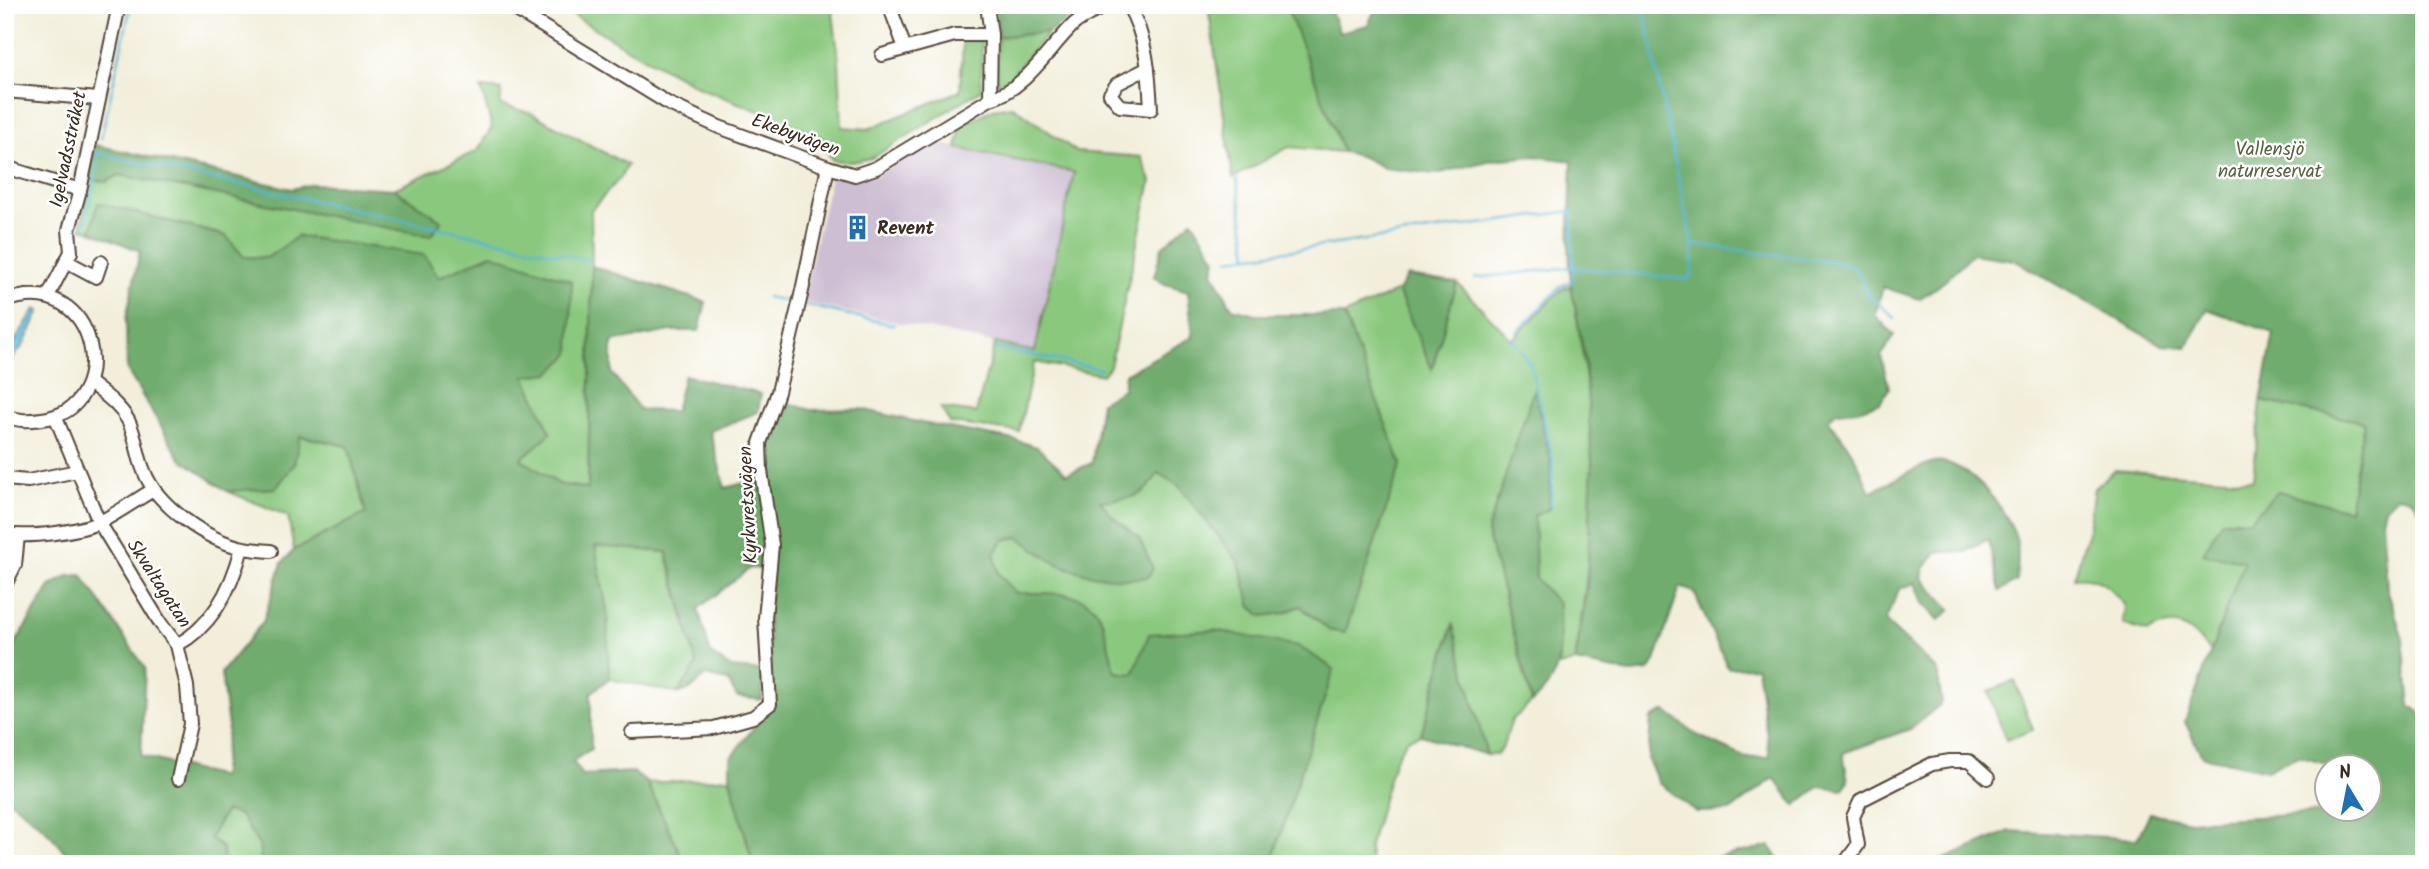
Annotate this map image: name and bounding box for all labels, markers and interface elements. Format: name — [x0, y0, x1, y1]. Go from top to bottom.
street label: Igelvadsstråket — [42, 88, 96, 210]
street label: Ekebyvägen — [747, 106, 844, 166]
park label: Vallensjö naturreservat — [2218, 135, 2323, 187]
building icon: Revent — [843, 213, 871, 241]
place label: Revent — [877, 214, 935, 244]
street label: Kyrkvretsvägen — [731, 445, 767, 565]
street label: Skvaltagatan — [118, 533, 198, 635]
north arrow — [2314, 754, 2384, 824]
text: N — [2337, 757, 2354, 789]

